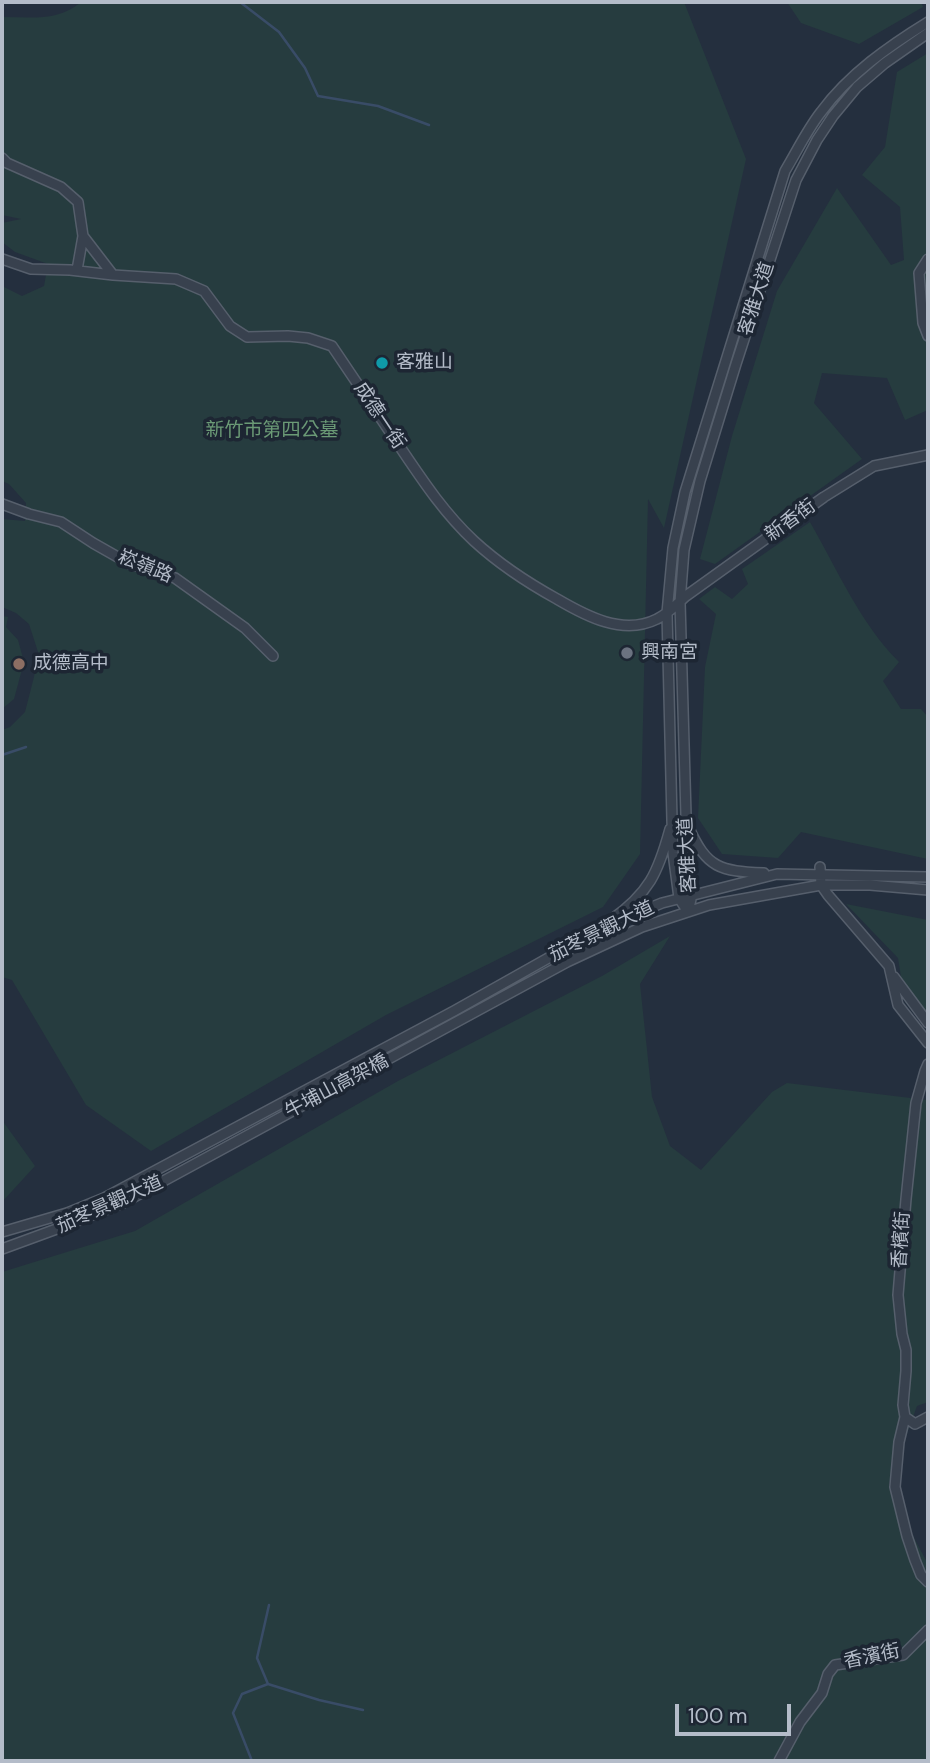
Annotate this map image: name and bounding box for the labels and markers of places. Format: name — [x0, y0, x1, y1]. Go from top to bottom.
place label: 客雅山 — [396, 352, 453, 374]
marker: 客雅山 — [374, 355, 390, 371]
place label: 興南宮 — [641, 642, 698, 664]
marker: 興南宮 — [619, 645, 635, 661]
place label: 成德高中 — [33, 653, 109, 675]
marker: 成德高中 — [11, 656, 27, 672]

